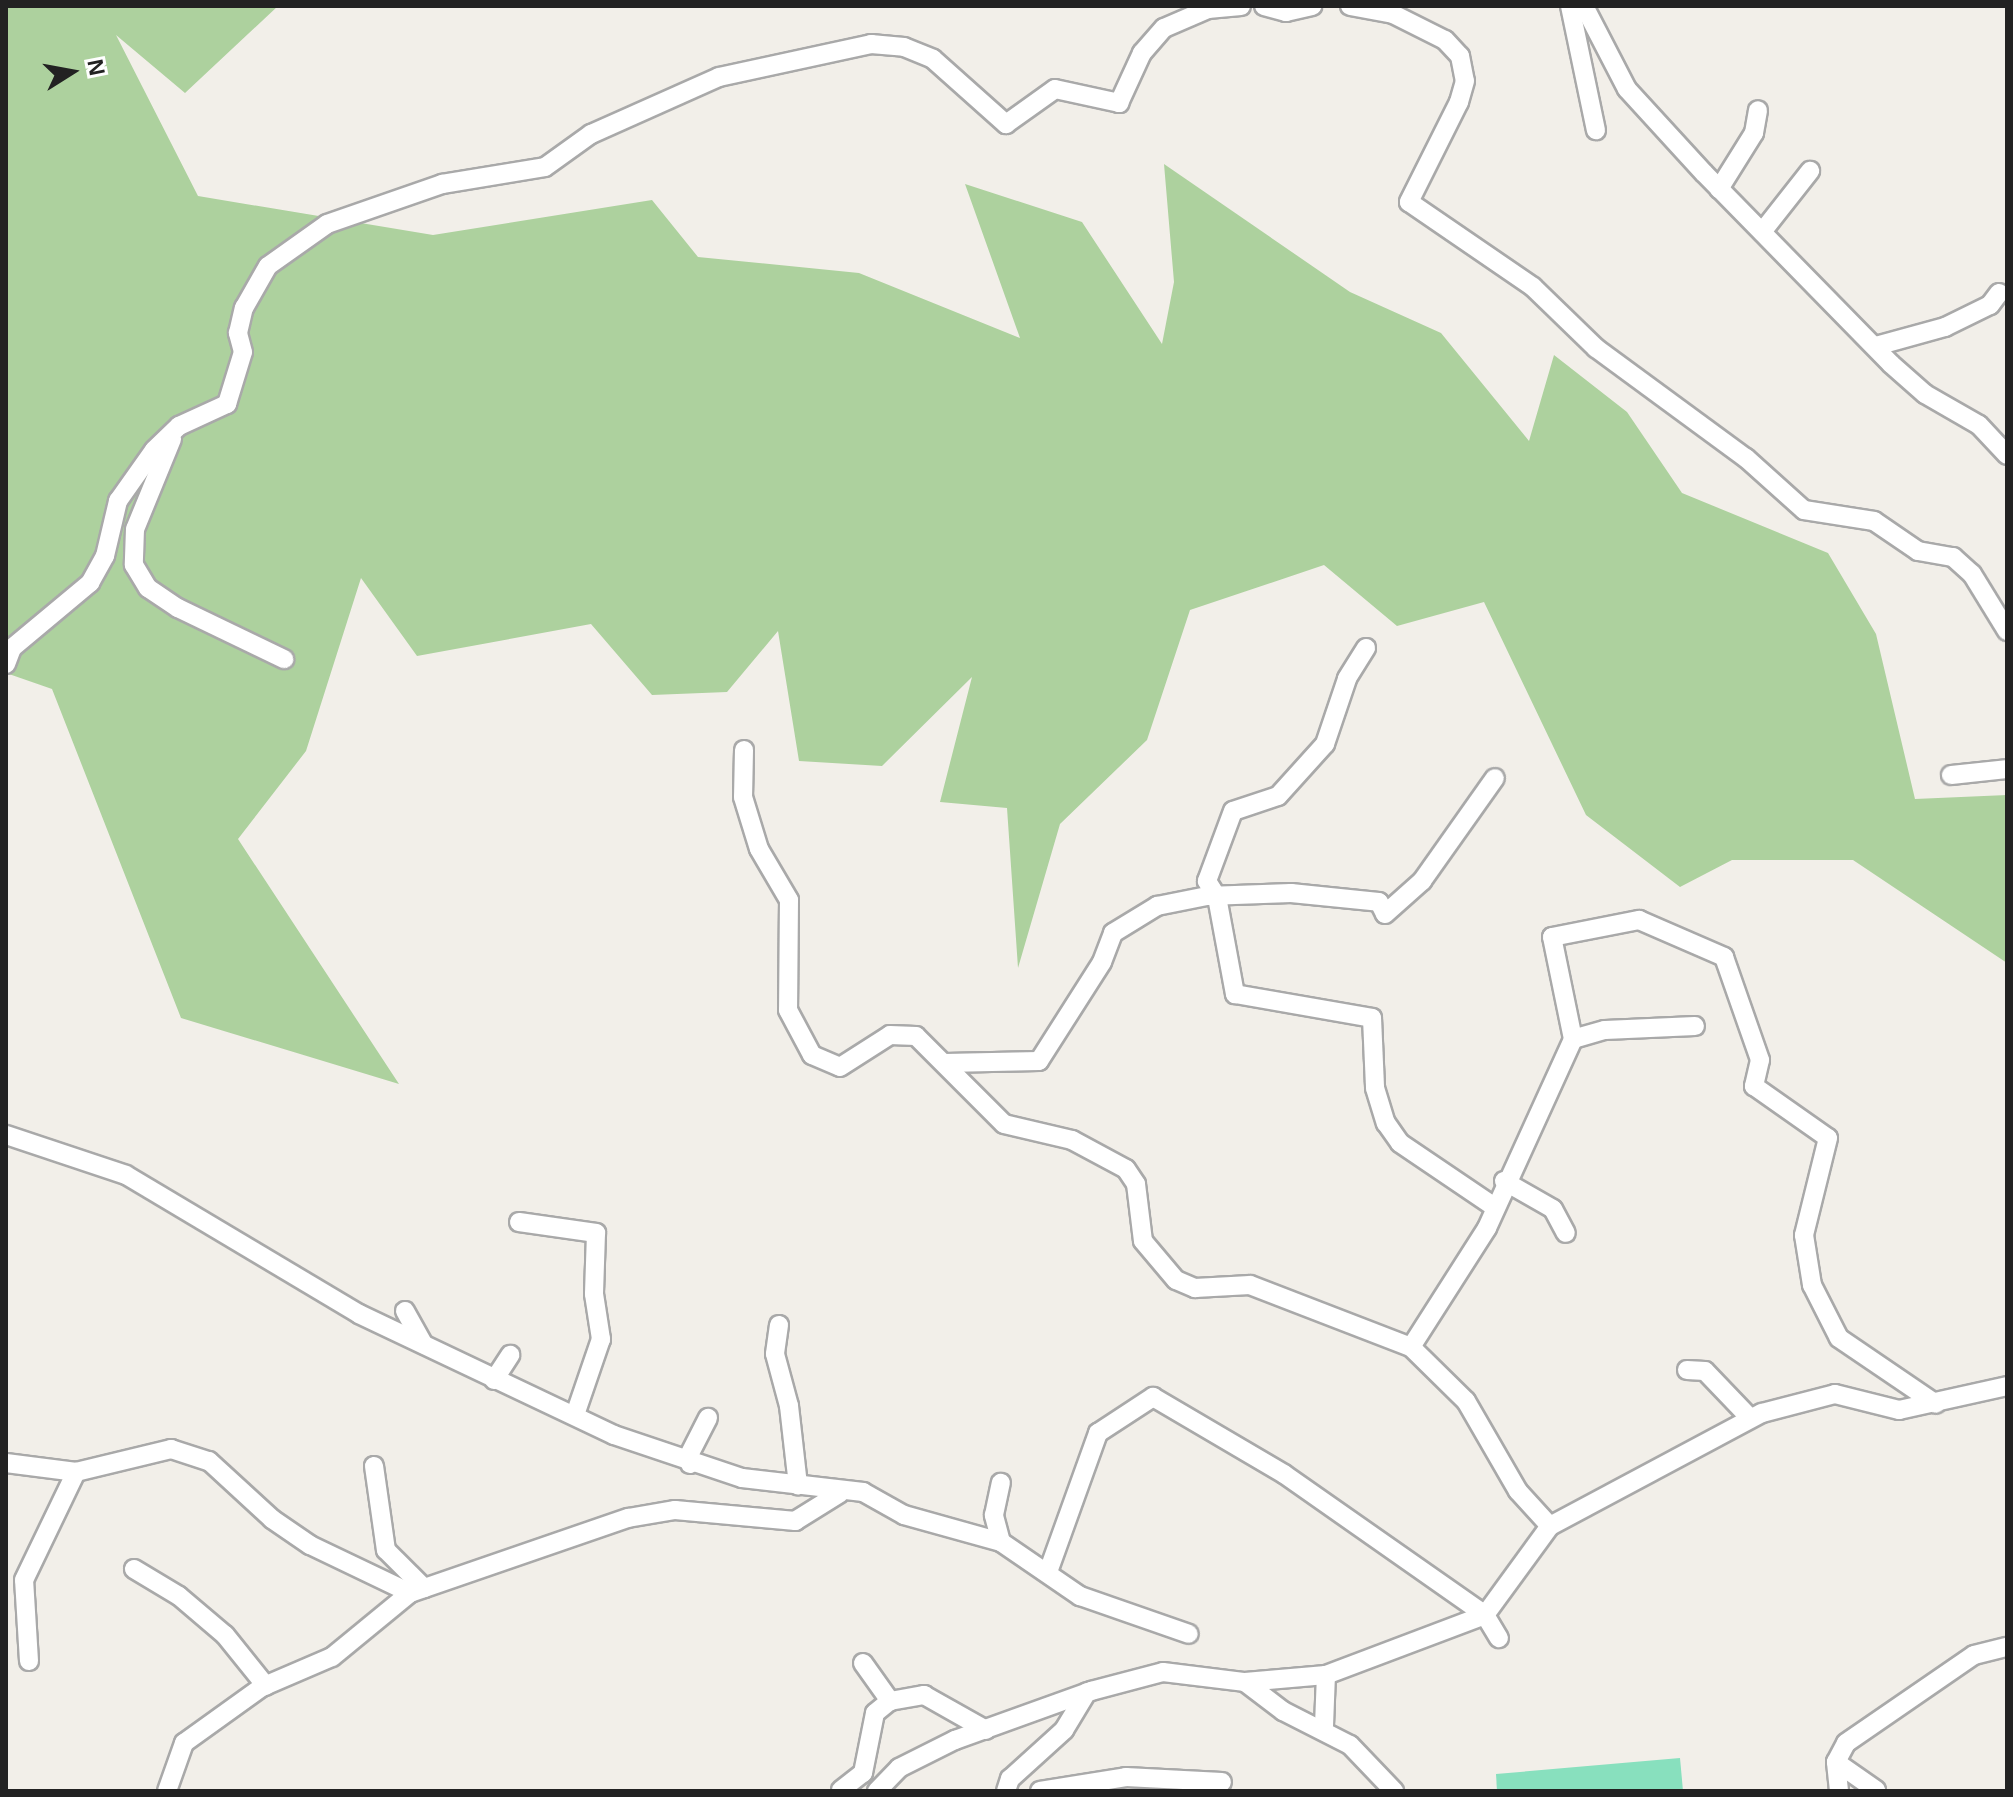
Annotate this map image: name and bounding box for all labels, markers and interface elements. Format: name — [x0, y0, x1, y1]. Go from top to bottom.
north arrow — [32, 32, 112, 112]
text: N — [82, 57, 110, 78]

